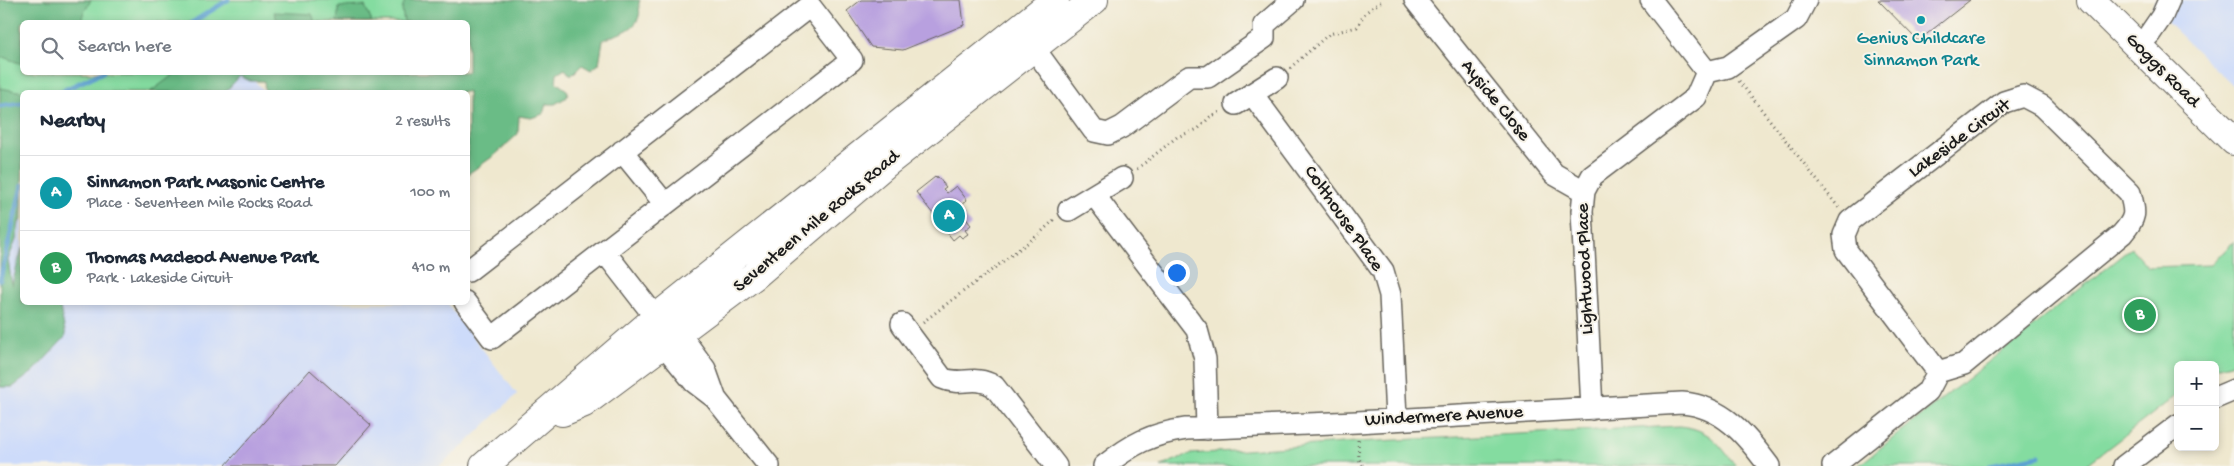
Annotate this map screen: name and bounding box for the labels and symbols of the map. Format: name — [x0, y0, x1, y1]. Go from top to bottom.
marker: Genius Childcare Sinnamon Park — [1915, 14, 1927, 26]
place label: Genius Childcare Sinnamon Park — [1857, 28, 1986, 73]
street label: Goggs Road — [2120, 29, 2206, 115]
street label: Ayside Close — [1455, 56, 1535, 147]
street label: Lakeside Circuit — [1904, 93, 2017, 184]
street label: Seventeen Mile Rocks Road — [729, 144, 906, 298]
street label: Colthouse Place — [1298, 162, 1388, 276]
pin: A — [933, 197, 965, 235]
street label: Lightwood Place — [1572, 203, 1600, 335]
your location — [1164, 260, 1190, 286]
pin: B — [2124, 296, 2156, 334]
street label: Windermere Avenue — [1364, 401, 1524, 433]

